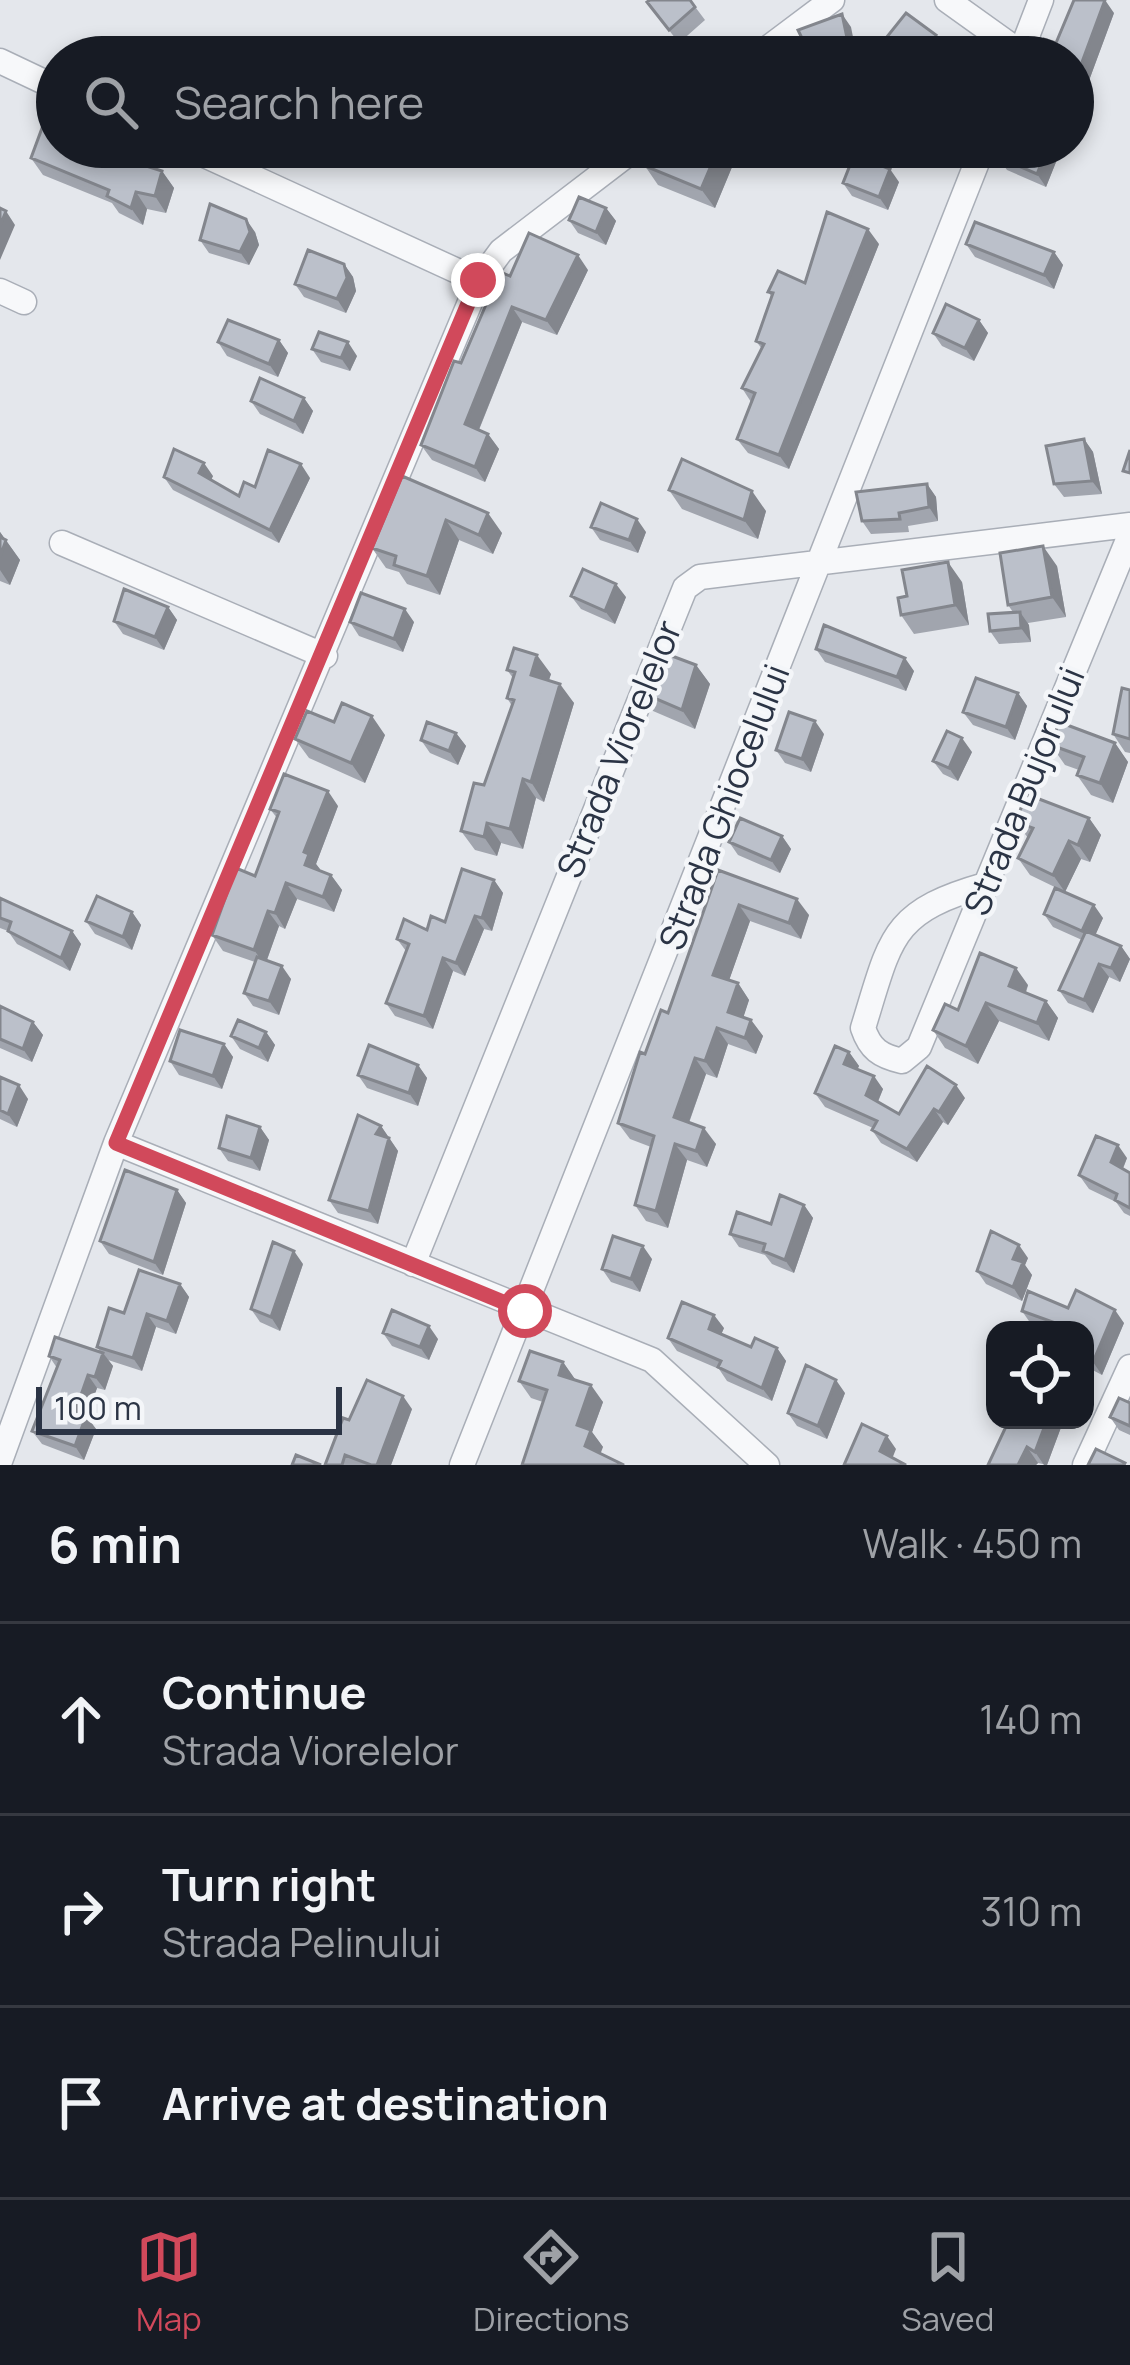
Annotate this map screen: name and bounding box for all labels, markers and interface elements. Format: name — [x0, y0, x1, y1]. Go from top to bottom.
search box — [36, 36, 1094, 168]
icon: search — [78, 69, 144, 135]
text: Search here — [174, 71, 424, 133]
route end — [451, 253, 505, 307]
street label: Strada Viorelelor — [545, 613, 693, 885]
street label: Strada Ghiocelului — [646, 657, 801, 957]
street label: Strada Bujorului — [951, 659, 1096, 922]
route start — [498, 1284, 552, 1338]
map controls — [986, 1321, 1094, 1429]
button: locate — [986, 1321, 1094, 1429]
scale bar — [36, 1381, 342, 1434]
text: 100 m — [54, 1385, 142, 1430]
text: 6 min — [48, 1509, 182, 1578]
text: Walk · 450 m — [863, 1516, 1082, 1570]
text: Continue — [162, 1661, 367, 1723]
icon: ahead — [48, 1686, 114, 1752]
text: 140 m — [979, 1692, 1082, 1746]
text: Strada Viorelelor — [162, 1723, 459, 1777]
text: Turn right — [162, 1853, 376, 1915]
icon: right — [48, 1878, 114, 1944]
text: 310 m — [981, 1884, 1082, 1938]
text: Strada Pelinului — [162, 1915, 441, 1969]
icon: arrive — [48, 2070, 114, 2136]
text: Arrive at destination — [162, 2072, 609, 2134]
tab: Map — [136, 2224, 202, 2341]
tab: Directions — [473, 2224, 630, 2341]
tab: Saved — [901, 2224, 994, 2341]

